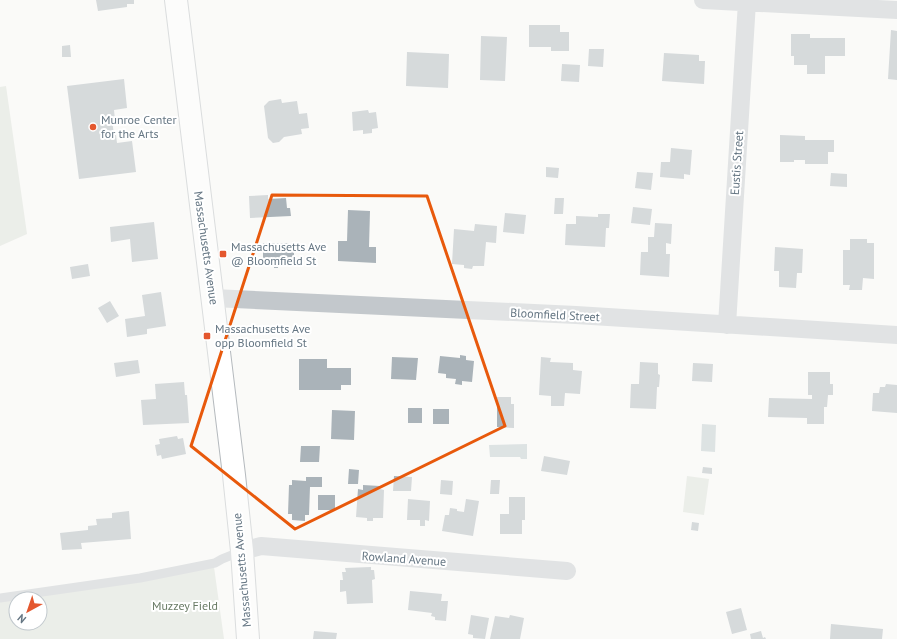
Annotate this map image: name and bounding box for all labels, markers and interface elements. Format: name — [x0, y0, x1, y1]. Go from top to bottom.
place label: Munroe Center for the Arts — [101, 112, 177, 141]
marker: Munroe Center for the Arts — [88, 122, 98, 132]
street label: Eustis Street — [727, 130, 746, 195]
street label: Massachusetts Avenue — [191, 190, 222, 306]
place label: Massachusetts Ave @ Bloomfield St — [231, 239, 326, 268]
marker: Massachusetts Ave @ Bloomfield St — [218, 249, 228, 259]
street label: Bloomfield Street — [510, 305, 600, 324]
place label: Massachusetts Ave opp Bloomfield St — [215, 321, 310, 350]
marker: Massachusetts Ave opp Bloomfield St — [202, 331, 212, 341]
street label: Massachusetts Avenue — [229, 512, 254, 628]
street label: Rowland Avenue — [361, 548, 447, 569]
north arrow — [8, 591, 48, 631]
park label: Muzzey Field — [152, 598, 218, 613]
text: N — [14, 611, 29, 626]

